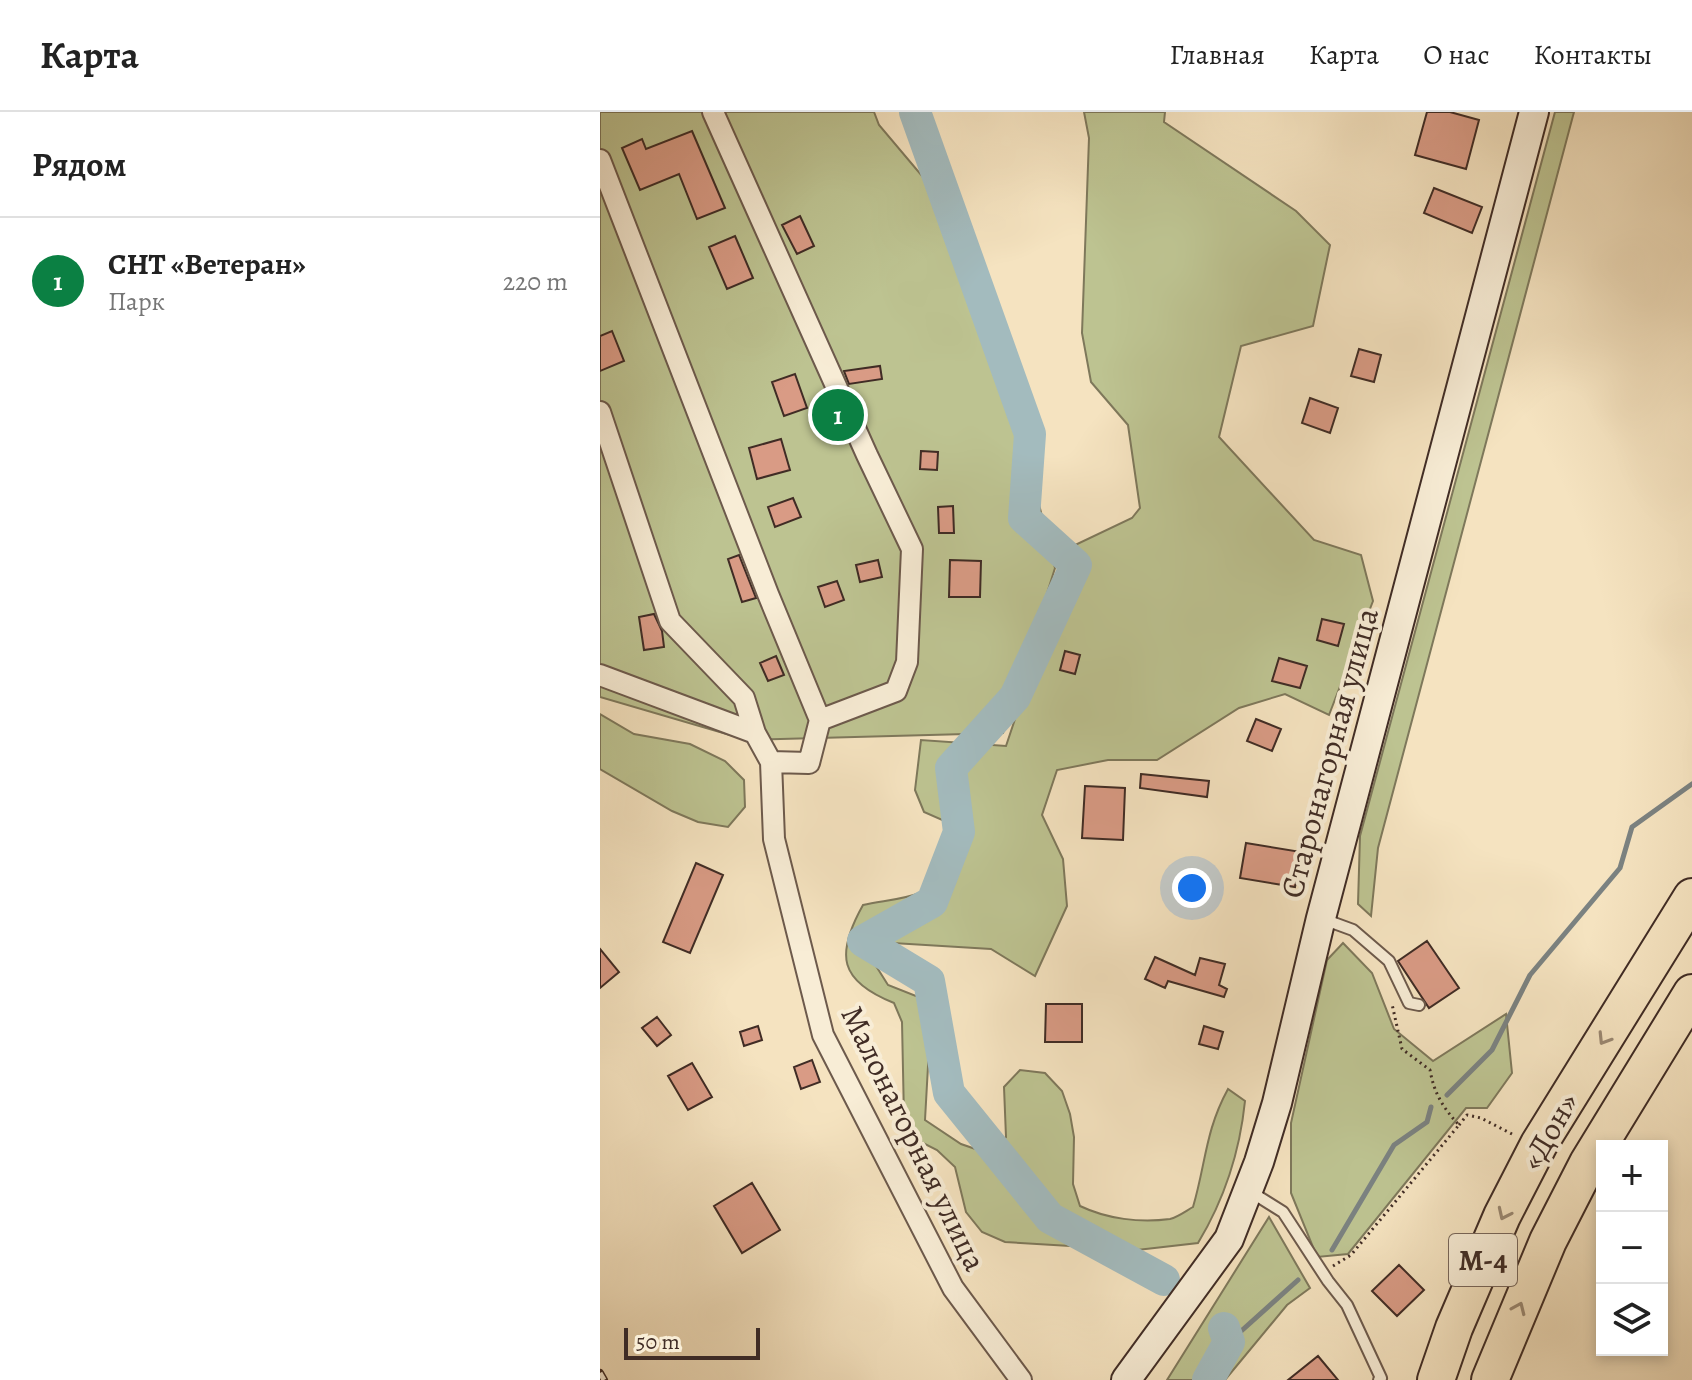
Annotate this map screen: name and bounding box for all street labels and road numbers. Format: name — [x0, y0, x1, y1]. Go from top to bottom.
street label: Старонагорная улица — [1269, 603, 1389, 903]
street label: Малонагорная улица — [831, 998, 997, 1278]
street label: «Дон» — [1509, 1084, 1589, 1178]
road number: М-4 — [1449, 1234, 1517, 1286]

